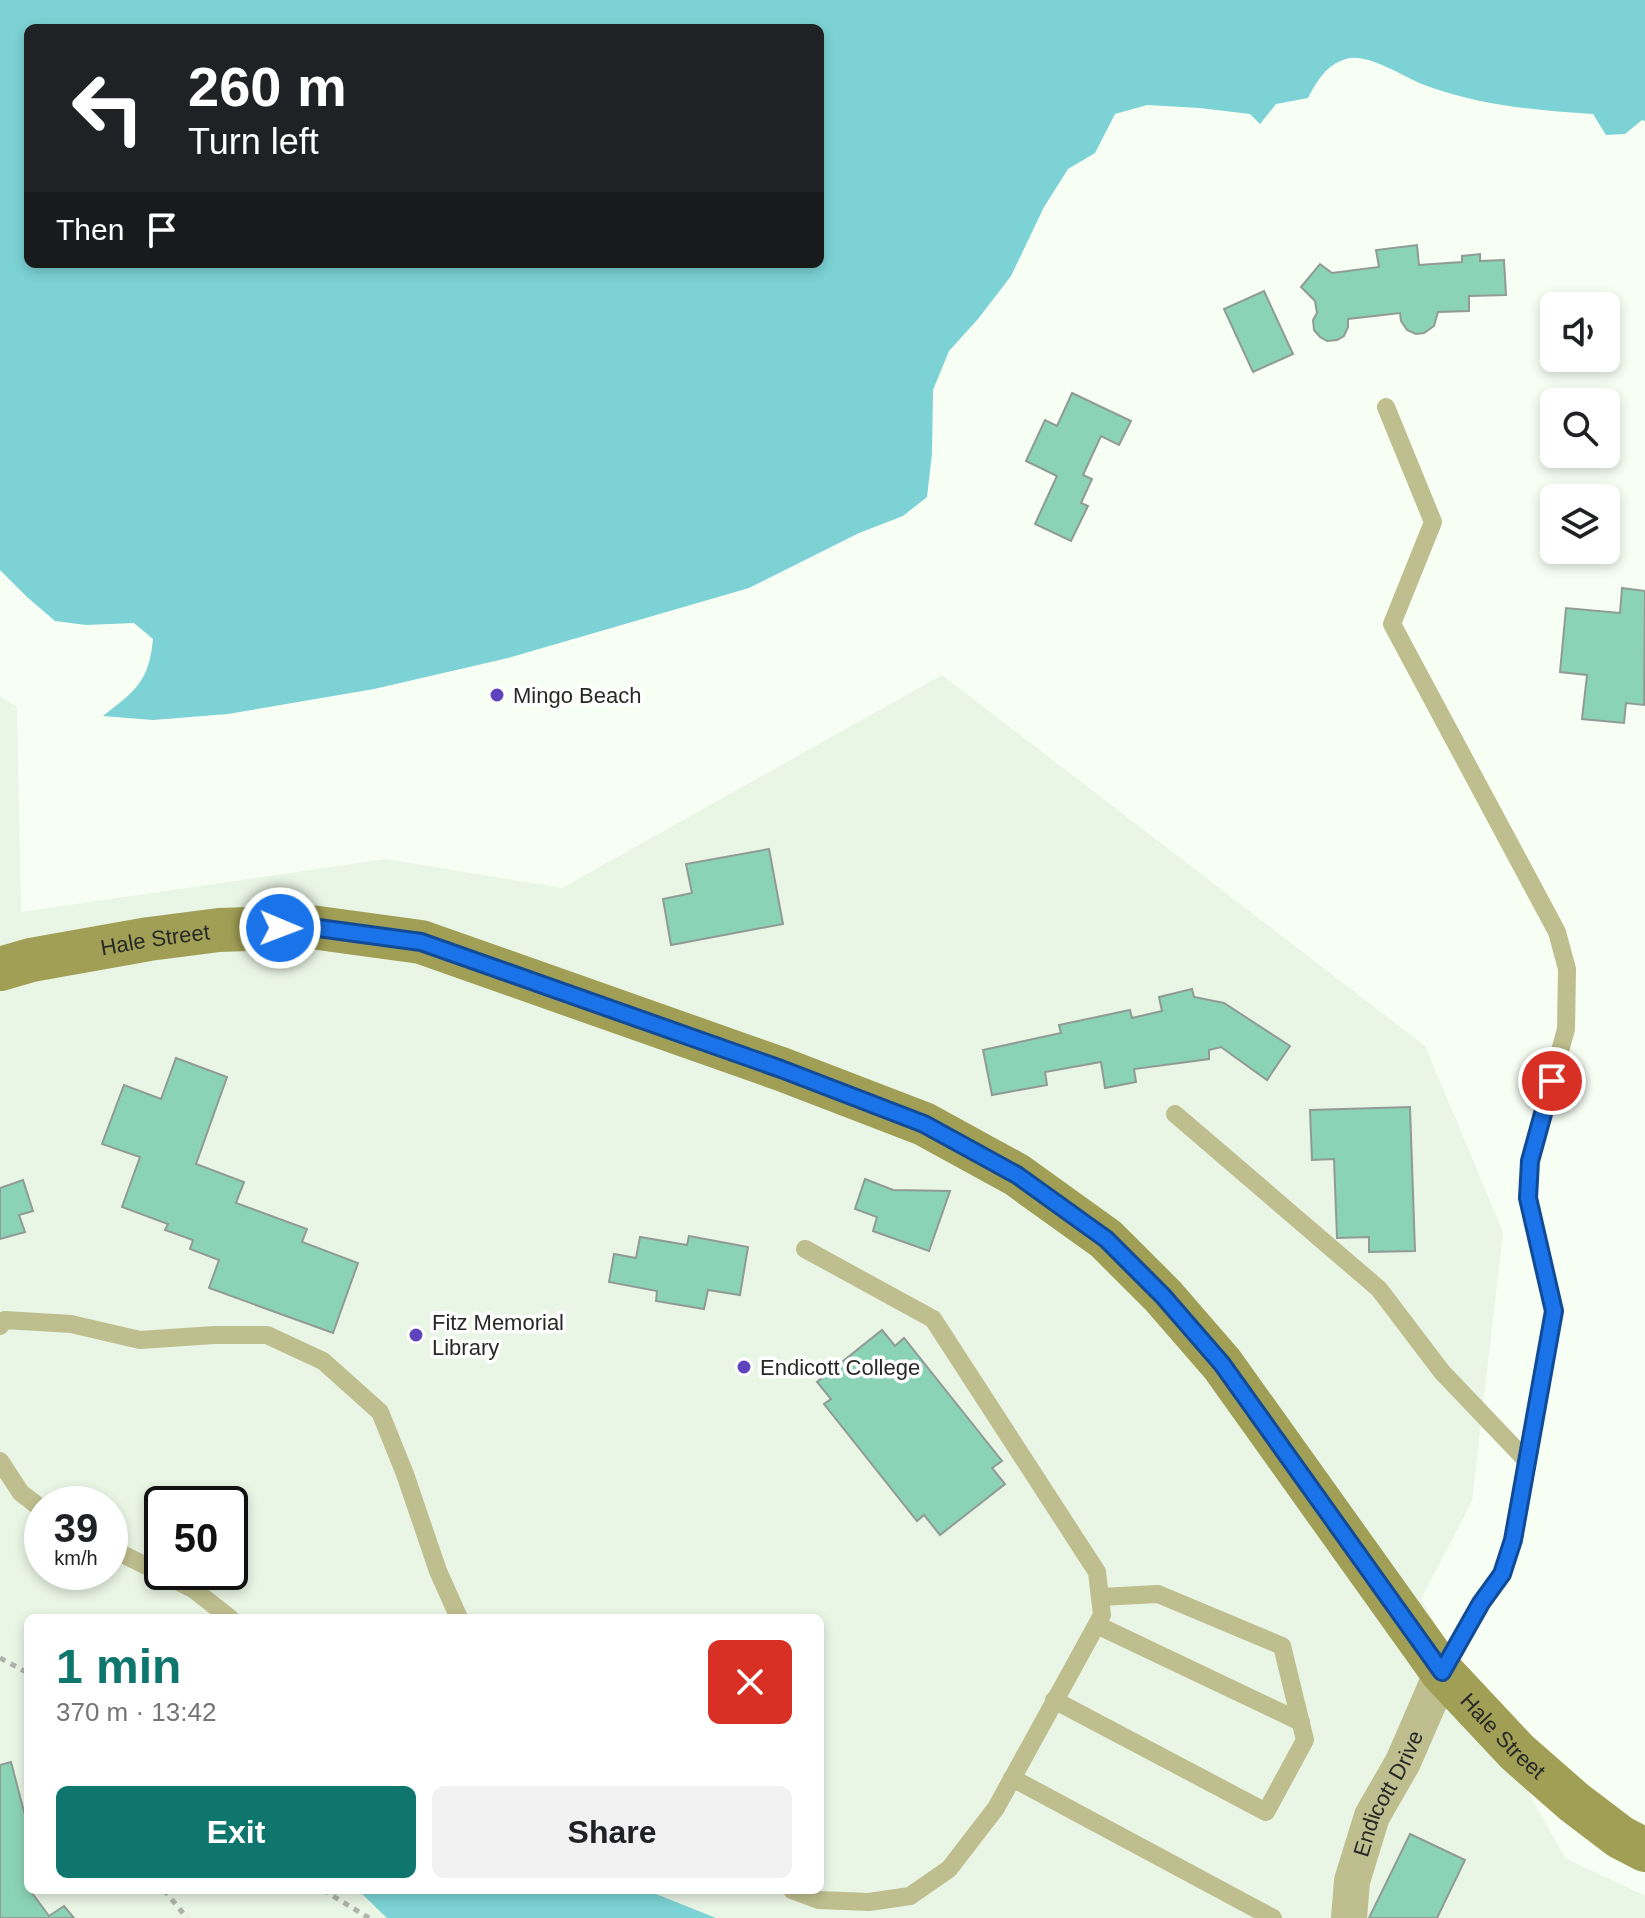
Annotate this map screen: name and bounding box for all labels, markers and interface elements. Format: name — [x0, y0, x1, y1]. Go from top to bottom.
text: 260 m — [188, 55, 347, 118]
icon: left — [56, 56, 160, 160]
text: Turn left — [188, 121, 319, 162]
icon: arrive — [140, 208, 184, 252]
text: Then — [56, 213, 124, 246]
map controls — [1540, 292, 1620, 564]
button: sound — [1540, 292, 1620, 372]
button: search — [1540, 388, 1620, 468]
button: layers — [1540, 484, 1620, 564]
place label: Mingo Beach — [513, 683, 641, 708]
marker: Mingo Beach — [488, 686, 506, 704]
position arrow — [238, 886, 322, 970]
street label: Hale Street — [98, 919, 211, 960]
pin — [1518, 1047, 1586, 1115]
icon: arrive — [1530, 1059, 1574, 1103]
place label: Fitz Memorial Library — [432, 1310, 564, 1360]
marker: Fitz Memorial Library — [407, 1326, 425, 1344]
place label: Endicott College — [760, 1355, 920, 1380]
marker: Endicott College — [735, 1358, 753, 1376]
speed limit sign: 50 — [144, 1486, 248, 1590]
text: 39 — [54, 1506, 98, 1550]
text: km/h — [54, 1547, 98, 1569]
text: 1 min — [56, 1640, 181, 1693]
button: close — [708, 1640, 792, 1724]
street label: Hale Street — [1455, 1688, 1550, 1784]
text: 370 m · 13:42 — [56, 1697, 216, 1727]
street label: Endicott Drive — [1348, 1727, 1428, 1860]
button: Exit — [56, 1786, 416, 1878]
button: Share — [432, 1786, 792, 1878]

